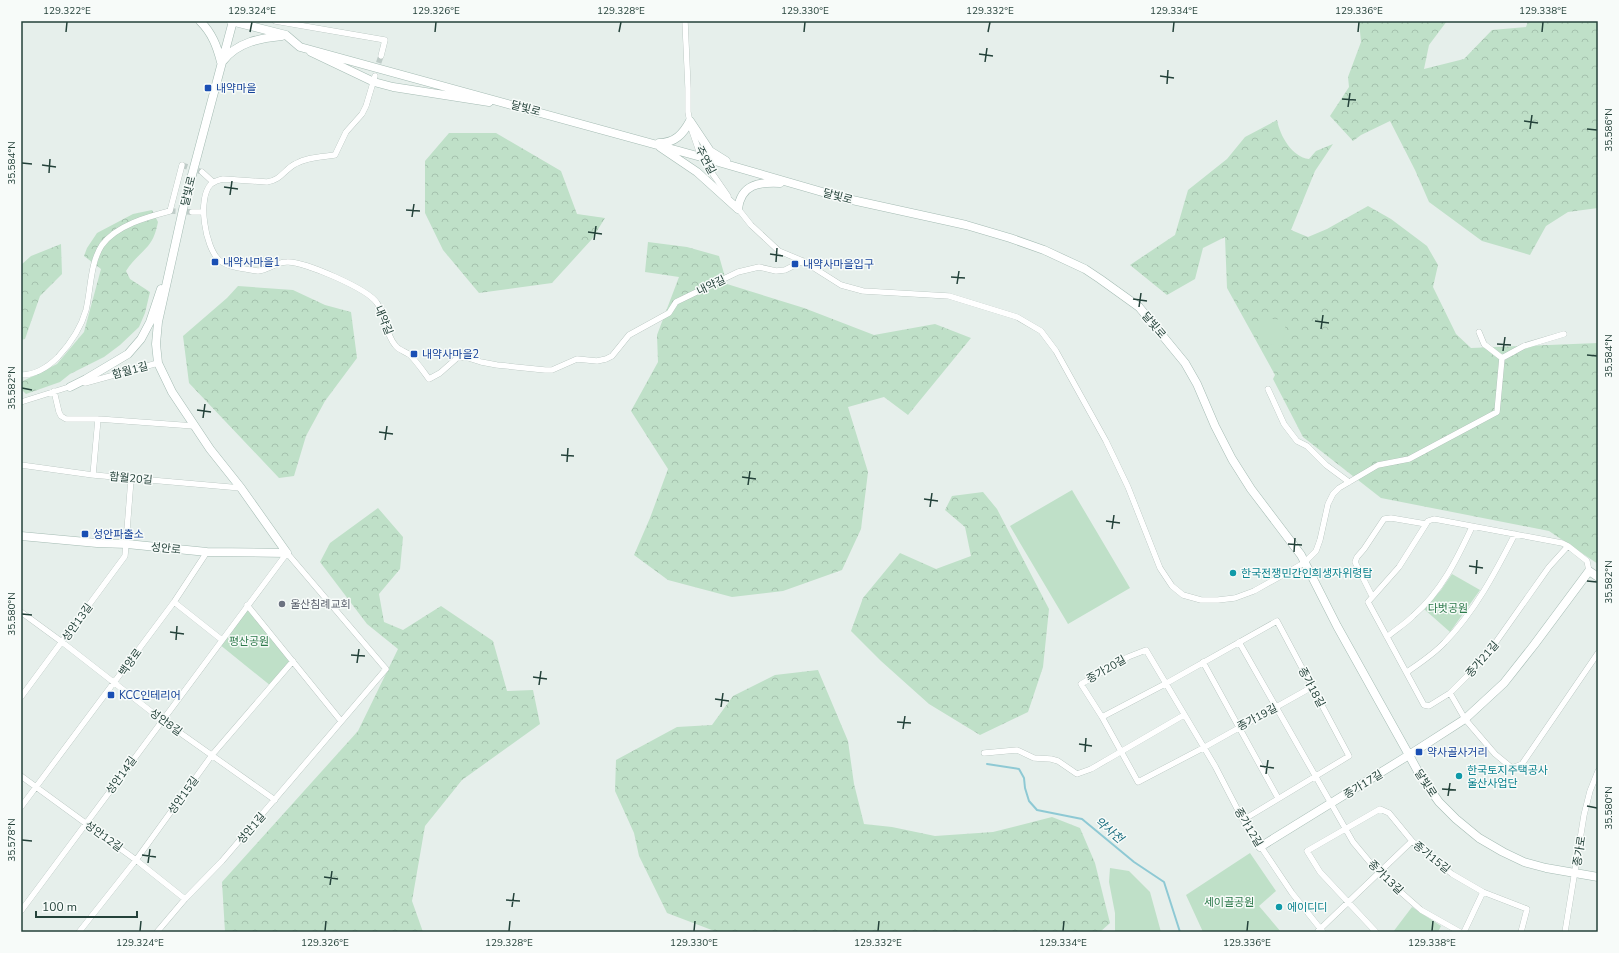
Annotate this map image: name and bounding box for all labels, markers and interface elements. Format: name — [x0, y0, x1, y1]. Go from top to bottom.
text: 129.322°E — [43, 4, 91, 18]
text: 129.324°E — [228, 4, 276, 18]
text: 129.326°E — [412, 4, 460, 18]
text: 129.328°E — [597, 4, 645, 18]
text: 129.330°E — [781, 4, 829, 18]
text: 129.332°E — [966, 4, 1014, 18]
text: 129.334°E — [1150, 4, 1198, 18]
text: 129.336°E — [1335, 4, 1383, 18]
text: 129.338°E — [1519, 4, 1567, 18]
place label: 내약마을 — [216, 81, 256, 96]
marker: 내약마을 — [203, 83, 213, 93]
street label: 달빛로 — [509, 97, 542, 120]
text: 35.586°N — [1602, 108, 1616, 152]
text: 35.584°N — [5, 141, 19, 185]
street label: 주연길 — [692, 143, 719, 177]
street label: 달빛로 — [178, 175, 199, 208]
street label: 달빛로 — [821, 185, 854, 208]
place label: 내약사마을1 — [223, 255, 280, 270]
marker: 내약사마을1 — [210, 257, 220, 267]
place label: 내약사마을입구 — [803, 257, 874, 272]
marker: 내약사마을입구 — [790, 259, 800, 269]
street label: 내약길 — [694, 272, 728, 299]
street label: 내약길 — [371, 303, 396, 337]
street label: 달빛로 — [1138, 309, 1169, 342]
text: 35.584°N — [1602, 334, 1616, 378]
place label: 내약사마을2 — [422, 347, 479, 362]
marker: 내약사마을2 — [409, 349, 419, 359]
street label: 함월1길 — [110, 358, 150, 383]
text: 35.582°N — [5, 366, 19, 410]
street label: 함월20길 — [109, 469, 153, 488]
place label: 성안파출소 — [93, 527, 144, 542]
marker: 성안파출소 — [80, 529, 90, 539]
street label: 성안로 — [150, 539, 182, 558]
text: 35.582°N — [1602, 560, 1616, 604]
place label: 한국전쟁민간인희생자위령탑 — [1241, 566, 1373, 581]
marker: 한국전쟁민간인희생자위령탑 — [1228, 568, 1238, 578]
text: 35.580°N — [5, 592, 19, 636]
place label: 울산침례교회 — [290, 597, 351, 612]
marker: 울산침례교회 — [277, 599, 287, 609]
street label: 성안13길 — [59, 600, 96, 644]
park label: 다벗공원 — [1428, 601, 1468, 616]
park label: 평산공원 — [229, 634, 269, 649]
street label: 종가21길 — [1462, 638, 1502, 681]
street label: 백양로 — [115, 646, 145, 679]
street label: 종가20길 — [1084, 652, 1129, 687]
street label: 종가18길 — [1295, 664, 1328, 710]
place label: KCC인테리어 — [119, 688, 181, 703]
marker: KCC인테리어 — [106, 690, 116, 700]
street label: 종가19길 — [1234, 701, 1280, 734]
street label: 성안8길 — [146, 705, 185, 739]
place label: 약사골사거리 — [1427, 745, 1488, 760]
marker: 약사골사거리 — [1414, 747, 1424, 757]
street label: 성안14길 — [103, 753, 140, 797]
place label: 한국토지주택공사 울산사업단 — [1467, 763, 1548, 791]
street label: 달빛로 — [1411, 766, 1440, 800]
street label: 종가17길 — [1341, 767, 1386, 802]
marker: 한국토지주택공사 울산사업단 — [1454, 771, 1464, 781]
street label: 성안15길 — [165, 773, 202, 817]
text: 35.580°N — [1602, 786, 1616, 830]
street label: 종가12길 — [1231, 805, 1266, 850]
street label: 성안1길 — [234, 809, 269, 847]
water label: 약사천 — [1091, 813, 1128, 848]
text: 35.578°N — [5, 818, 19, 862]
street label: 성안12길 — [82, 818, 126, 855]
street label: 종가로 — [1570, 835, 1589, 867]
street label: 종가15길 — [1410, 838, 1453, 877]
street label: 종가13길 — [1365, 857, 1407, 898]
scale bar — [36, 893, 137, 919]
park label: 세이골공원 — [1204, 895, 1254, 910]
text: 100 m — [42, 899, 77, 915]
place label: 에이디디 — [1287, 900, 1327, 915]
marker: 에이디디 — [1274, 902, 1284, 912]
text: 129.324°E — [116, 936, 164, 950]
text: 129.326°E — [301, 936, 349, 950]
text: 129.328°E — [485, 936, 533, 950]
text: 129.330°E — [670, 936, 718, 950]
text: 129.332°E — [854, 936, 902, 950]
text: 129.334°E — [1039, 936, 1087, 950]
text: 129.336°E — [1223, 936, 1271, 950]
text: 129.338°E — [1408, 936, 1456, 950]

